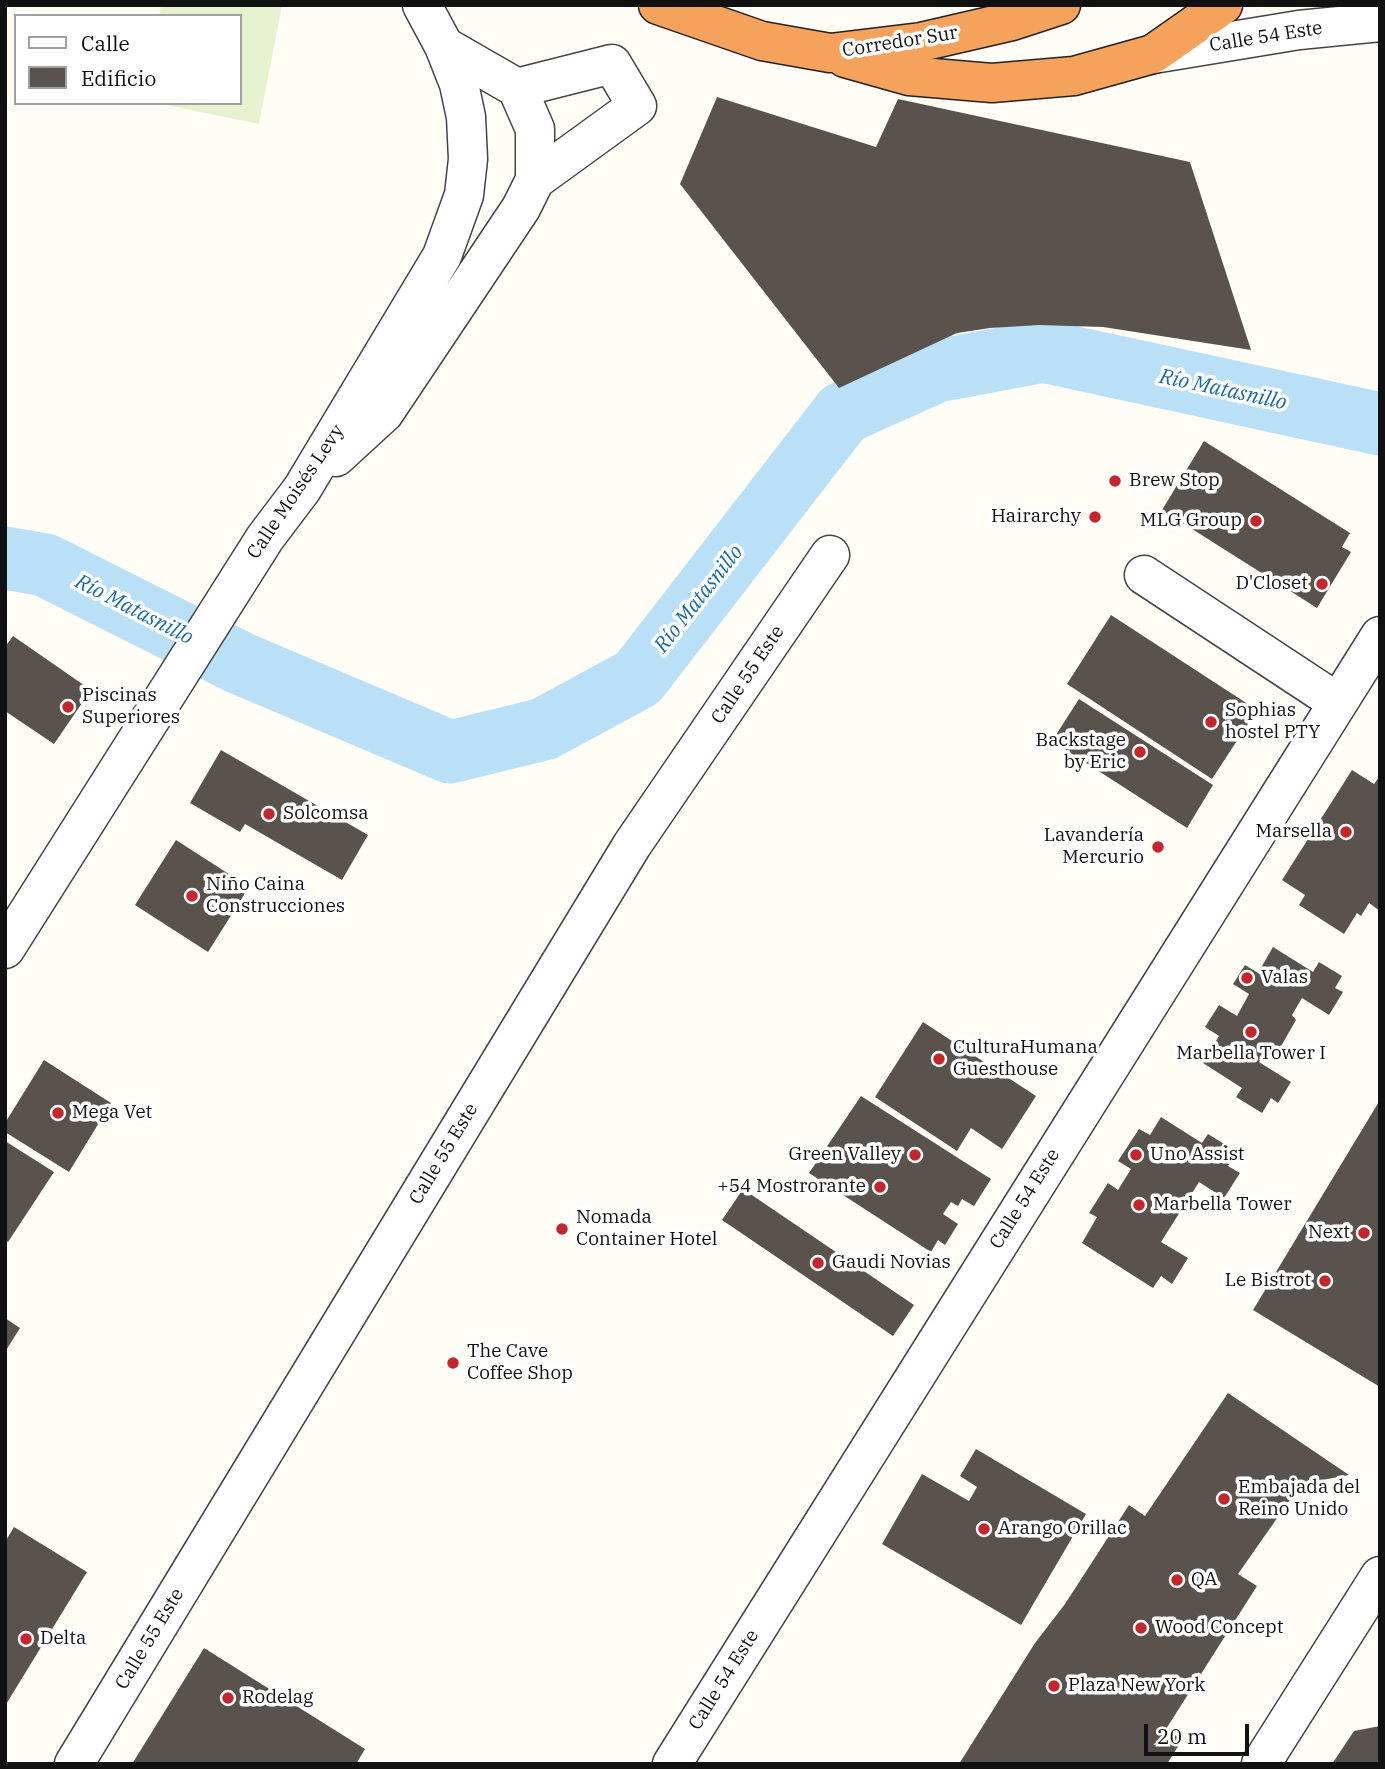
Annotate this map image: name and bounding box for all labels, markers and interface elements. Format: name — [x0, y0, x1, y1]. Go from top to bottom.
legend — [14, 14, 242, 105]
street label: Calle 54 Este — [1208, 17, 1324, 57]
street label: Corredor Sur — [841, 22, 959, 62]
text: Calle — [81, 29, 130, 57]
text: Edificio — [81, 64, 156, 92]
water label: Río Matasnillo — [1157, 364, 1289, 416]
street label: Calle Moisés Levy — [243, 420, 349, 564]
place label: Brew Stop — [1129, 470, 1220, 492]
marker: Brew Stop — [1107, 473, 1123, 489]
place label: Hairarchy — [991, 506, 1081, 528]
marker: Hairarchy — [1087, 509, 1103, 525]
place label: MLG Group — [1140, 510, 1242, 532]
marker: MLG Group — [1248, 513, 1264, 529]
water label: Río Matasnillo — [649, 540, 749, 658]
water label: Río Matasnillo — [71, 569, 197, 651]
place label: D'Closet — [1235, 573, 1308, 595]
marker: D'Closet — [1314, 576, 1330, 592]
street label: Calle 55 Este — [707, 621, 789, 729]
place label: Piscinas Superiores — [82, 685, 180, 729]
marker: Piscinas Superiores — [60, 699, 76, 715]
place label: Sophias hostel PTY — [1225, 700, 1320, 744]
marker: Sophias hostel PTY — [1203, 714, 1219, 730]
place label: Backstage by Eric — [1035, 730, 1126, 774]
marker: Backstage by Eric — [1132, 744, 1148, 760]
place label: Solcomsa — [283, 803, 369, 825]
marker: Solcomsa — [261, 806, 277, 822]
place label: Marsella — [1255, 821, 1332, 843]
marker: Marsella — [1338, 824, 1354, 840]
place label: Lavandería Mercurio — [1044, 825, 1144, 869]
marker: Lavandería Mercurio — [1150, 839, 1166, 855]
place label: Niño Caina Construcciones — [206, 874, 345, 918]
marker: Niño Caina Construcciones — [184, 888, 200, 904]
place label: Valas — [1261, 967, 1308, 989]
marker: Valas — [1239, 970, 1255, 986]
marker: Marbella Tower I — [1243, 1024, 1259, 1040]
place label: CulturaHumana Guesthouse — [953, 1037, 1098, 1081]
place label: Marbella Tower I — [1176, 1043, 1326, 1065]
marker: CulturaHumana Guesthouse — [931, 1051, 947, 1067]
street label: Calle 55 Este — [405, 1099, 483, 1209]
place label: Mega Vet — [72, 1102, 152, 1124]
marker: Mega Vet — [50, 1105, 66, 1121]
place label: Green Valley — [789, 1144, 901, 1166]
place label: Uno Assist — [1150, 1144, 1245, 1166]
street label: Calle 54 Este — [985, 1145, 1065, 1253]
marker: Green Valley — [907, 1147, 923, 1163]
marker: Uno Assist — [1128, 1147, 1144, 1163]
place label: +54 Mostrorante — [717, 1176, 866, 1198]
marker: +54 Mostrorante — [872, 1179, 888, 1195]
place label: Marbella Tower — [1153, 1194, 1292, 1216]
marker: Marbella Tower — [1131, 1197, 1147, 1213]
place label: Nomada Container Hotel — [576, 1207, 717, 1251]
marker: Nomada Container Hotel — [554, 1221, 570, 1237]
place label: Next — [1308, 1222, 1350, 1244]
marker: Next — [1356, 1225, 1372, 1241]
place label: Gaudi Novias — [832, 1252, 951, 1274]
marker: Gaudi Novias — [810, 1255, 826, 1271]
place label: Le Bistrot — [1225, 1270, 1311, 1292]
marker: Le Bistrot — [1317, 1273, 1333, 1289]
place label: The Cave Coffee Shop — [467, 1341, 573, 1385]
marker: The Cave Coffee Shop — [445, 1355, 461, 1371]
place label: Embajada del Reino Unido — [1238, 1477, 1360, 1521]
marker: Embajada del Reino Unido — [1216, 1491, 1232, 1507]
place label: Arango Orillac — [998, 1518, 1127, 1540]
marker: Arango Orillac — [976, 1521, 992, 1537]
place label: QA — [1191, 1569, 1217, 1591]
marker: QA — [1169, 1572, 1185, 1588]
street label: Calle 55 Este — [111, 1584, 189, 1694]
place label: Wood Concept — [1155, 1617, 1283, 1639]
marker: Wood Concept — [1133, 1620, 1149, 1636]
street label: Calle 54 Este — [684, 1626, 764, 1734]
place label: Delta — [40, 1628, 86, 1650]
marker: Delta — [18, 1631, 34, 1647]
place label: Plaza New York — [1068, 1675, 1205, 1697]
marker: Plaza New York — [1046, 1678, 1062, 1694]
place label: Rodelag — [242, 1687, 313, 1709]
marker: Rodelag — [220, 1690, 236, 1706]
scale bar — [1147, 1710, 1252, 1754]
text: 20 m — [1157, 1722, 1207, 1750]

